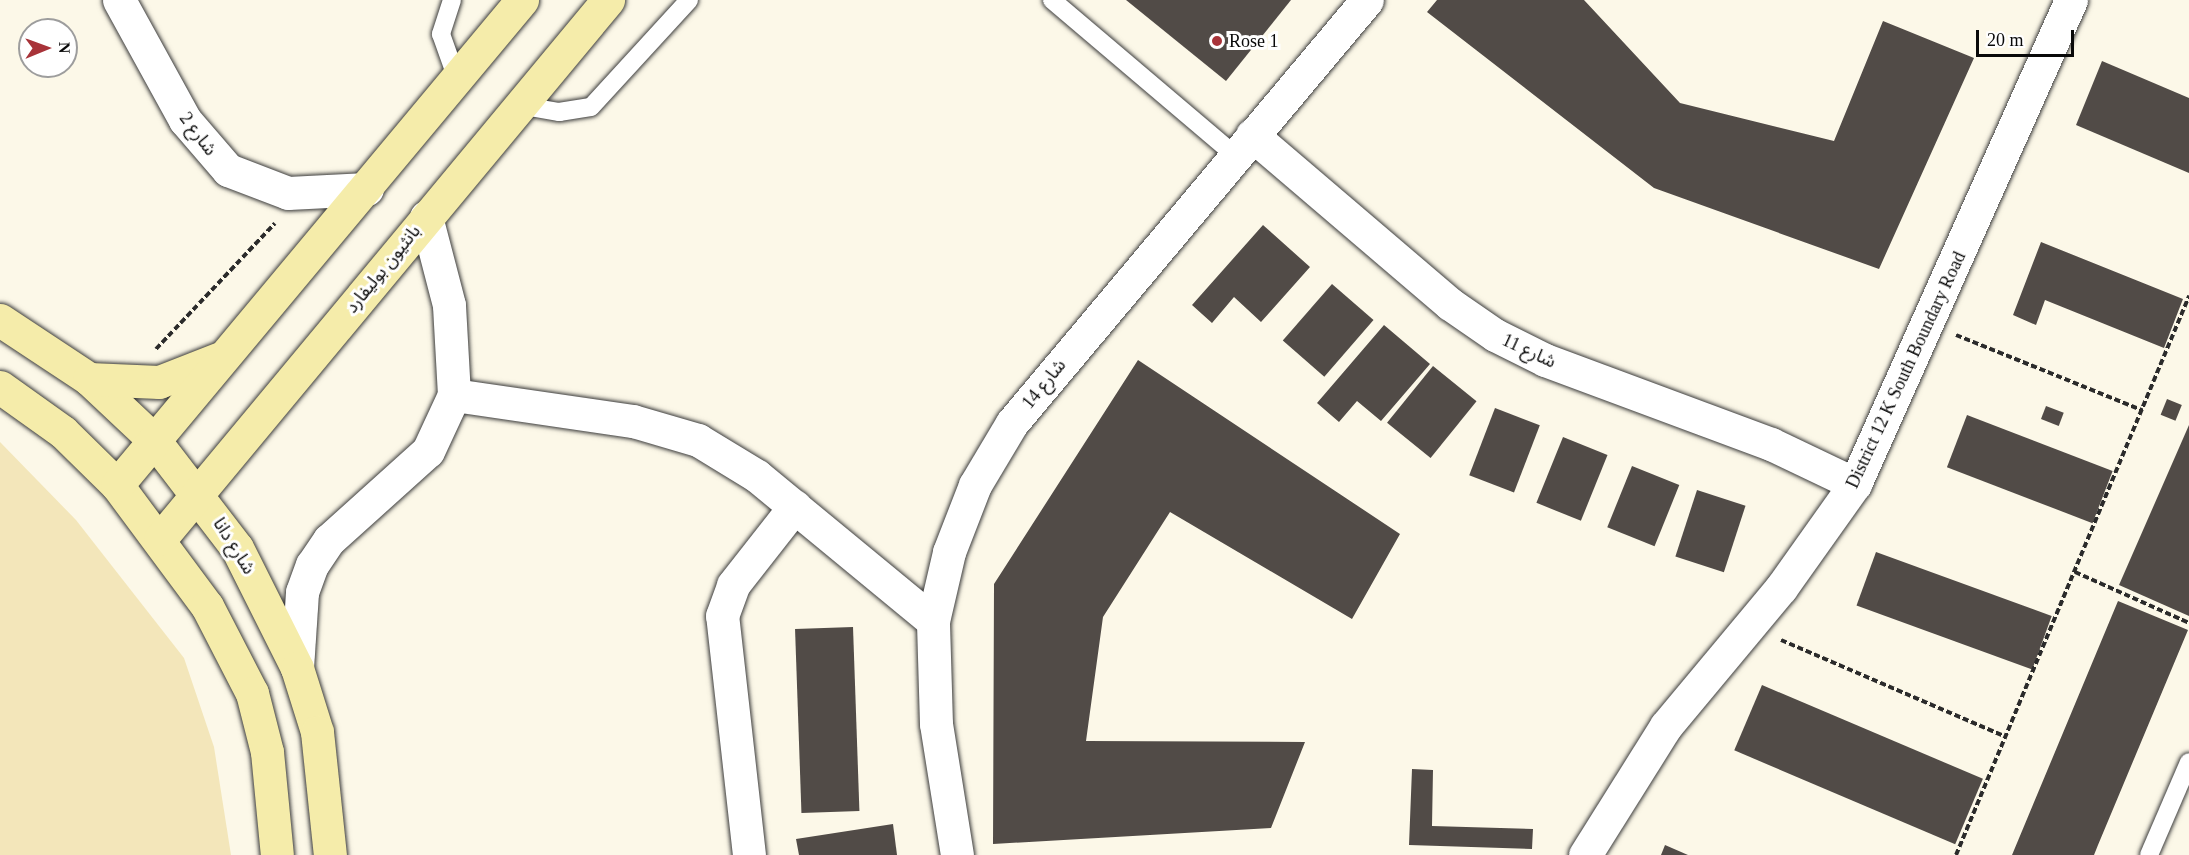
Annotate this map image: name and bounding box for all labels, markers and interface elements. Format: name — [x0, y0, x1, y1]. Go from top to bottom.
north arrow — [18, 18, 78, 78]
scale bar — [1979, 18, 2076, 56]
place label: Rose 1 — [1229, 30, 1278, 52]
text: 20 m — [1987, 30, 2024, 50]
marker: Rose 1 — [1210, 34, 1224, 48]
text: N — [56, 42, 73, 54]
street label: شارع 2 — [175, 108, 221, 160]
street label: بانثيون بوليفارد — [341, 221, 425, 317]
street label: District 12 K South Boundary Road — [1842, 248, 1970, 492]
street label: شارع 11 — [1499, 329, 1559, 373]
street label: شارع 14 — [1017, 355, 1071, 413]
street label: شارع دانا — [208, 514, 260, 578]

